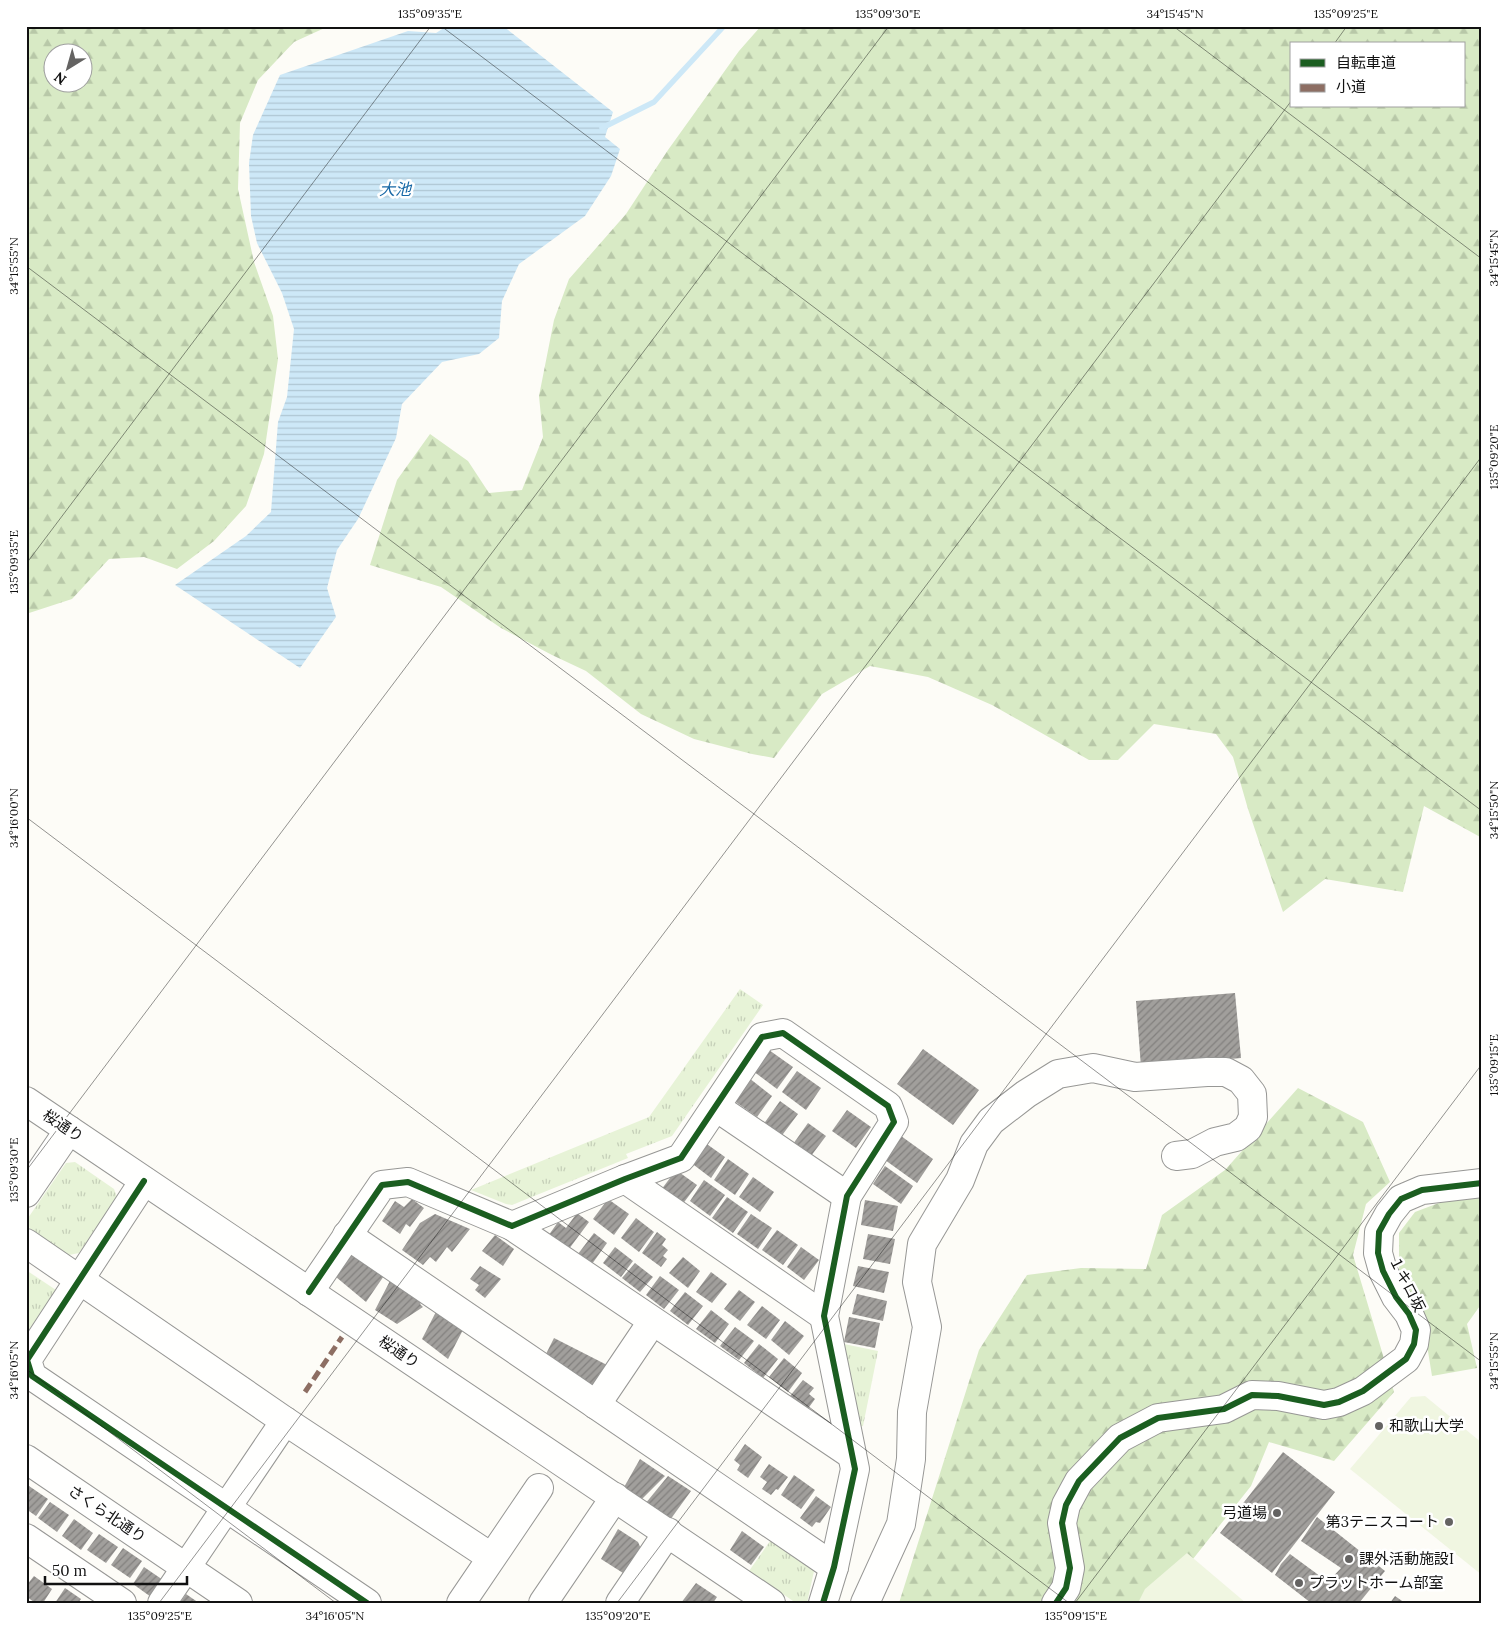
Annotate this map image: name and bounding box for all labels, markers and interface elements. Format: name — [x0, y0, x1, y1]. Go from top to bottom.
text: 135°09'35"E — [398, 6, 462, 21]
text: 135°09'30"E — [855, 6, 921, 21]
text: 34°15'45"N — [1146, 6, 1204, 21]
text: 135°09'25"E — [1314, 6, 1378, 21]
north arrow — [42, 42, 92, 92]
legend — [1290, 42, 1466, 108]
text: 自転車道 — [1336, 53, 1396, 72]
text: N — [50, 68, 70, 89]
text: 小道 — [1336, 77, 1366, 96]
water label: 大池 — [379, 179, 413, 199]
text: 34°15'45"N — [1486, 229, 1501, 287]
text: 34°15'55"N — [6, 237, 21, 295]
text: 135°09'20"E — [1486, 425, 1501, 489]
text: 135°09'35"E — [6, 530, 21, 594]
text: 34°15'50"N — [1486, 781, 1501, 839]
text: 34°16'00"N — [6, 788, 21, 848]
text: 135°09'15"E — [1486, 1034, 1501, 1096]
street label: 桜通り — [39, 1105, 87, 1146]
text: 135°09'30"E — [6, 1137, 21, 1203]
street label: １キロ坂 — [1385, 1253, 1430, 1315]
street label: 桜通り — [375, 1331, 423, 1372]
text: 34°15'55"N — [1486, 1332, 1501, 1390]
text: 34°16'05"N — [6, 1341, 21, 1399]
place label: 和歌山大学 — [1389, 1416, 1464, 1435]
marker: 和歌山大学 — [1373, 1420, 1385, 1432]
street label: さくら北通り — [65, 1481, 150, 1547]
place label: 弓道場 — [1222, 1503, 1267, 1522]
marker: 弓道場 — [1271, 1507, 1283, 1519]
place label: 第3テニスコート — [1326, 1512, 1439, 1531]
marker: 第3テニスコート — [1443, 1516, 1455, 1528]
place label: 課外活動施設I — [1359, 1549, 1454, 1568]
marker: 課外活動施設I — [1343, 1553, 1355, 1565]
scale bar — [45, 1554, 188, 1586]
text: 50 m — [52, 1561, 87, 1580]
place label: プラットホーム部室 — [1309, 1573, 1444, 1592]
marker: プラットホーム部室 — [1293, 1577, 1305, 1589]
text: 135°09'25"E — [128, 1608, 192, 1623]
text: 34°16'05"N — [306, 1608, 364, 1623]
text: 135°09'20"E — [586, 1608, 650, 1623]
text: 135°09'15"E — [1045, 1608, 1107, 1623]

